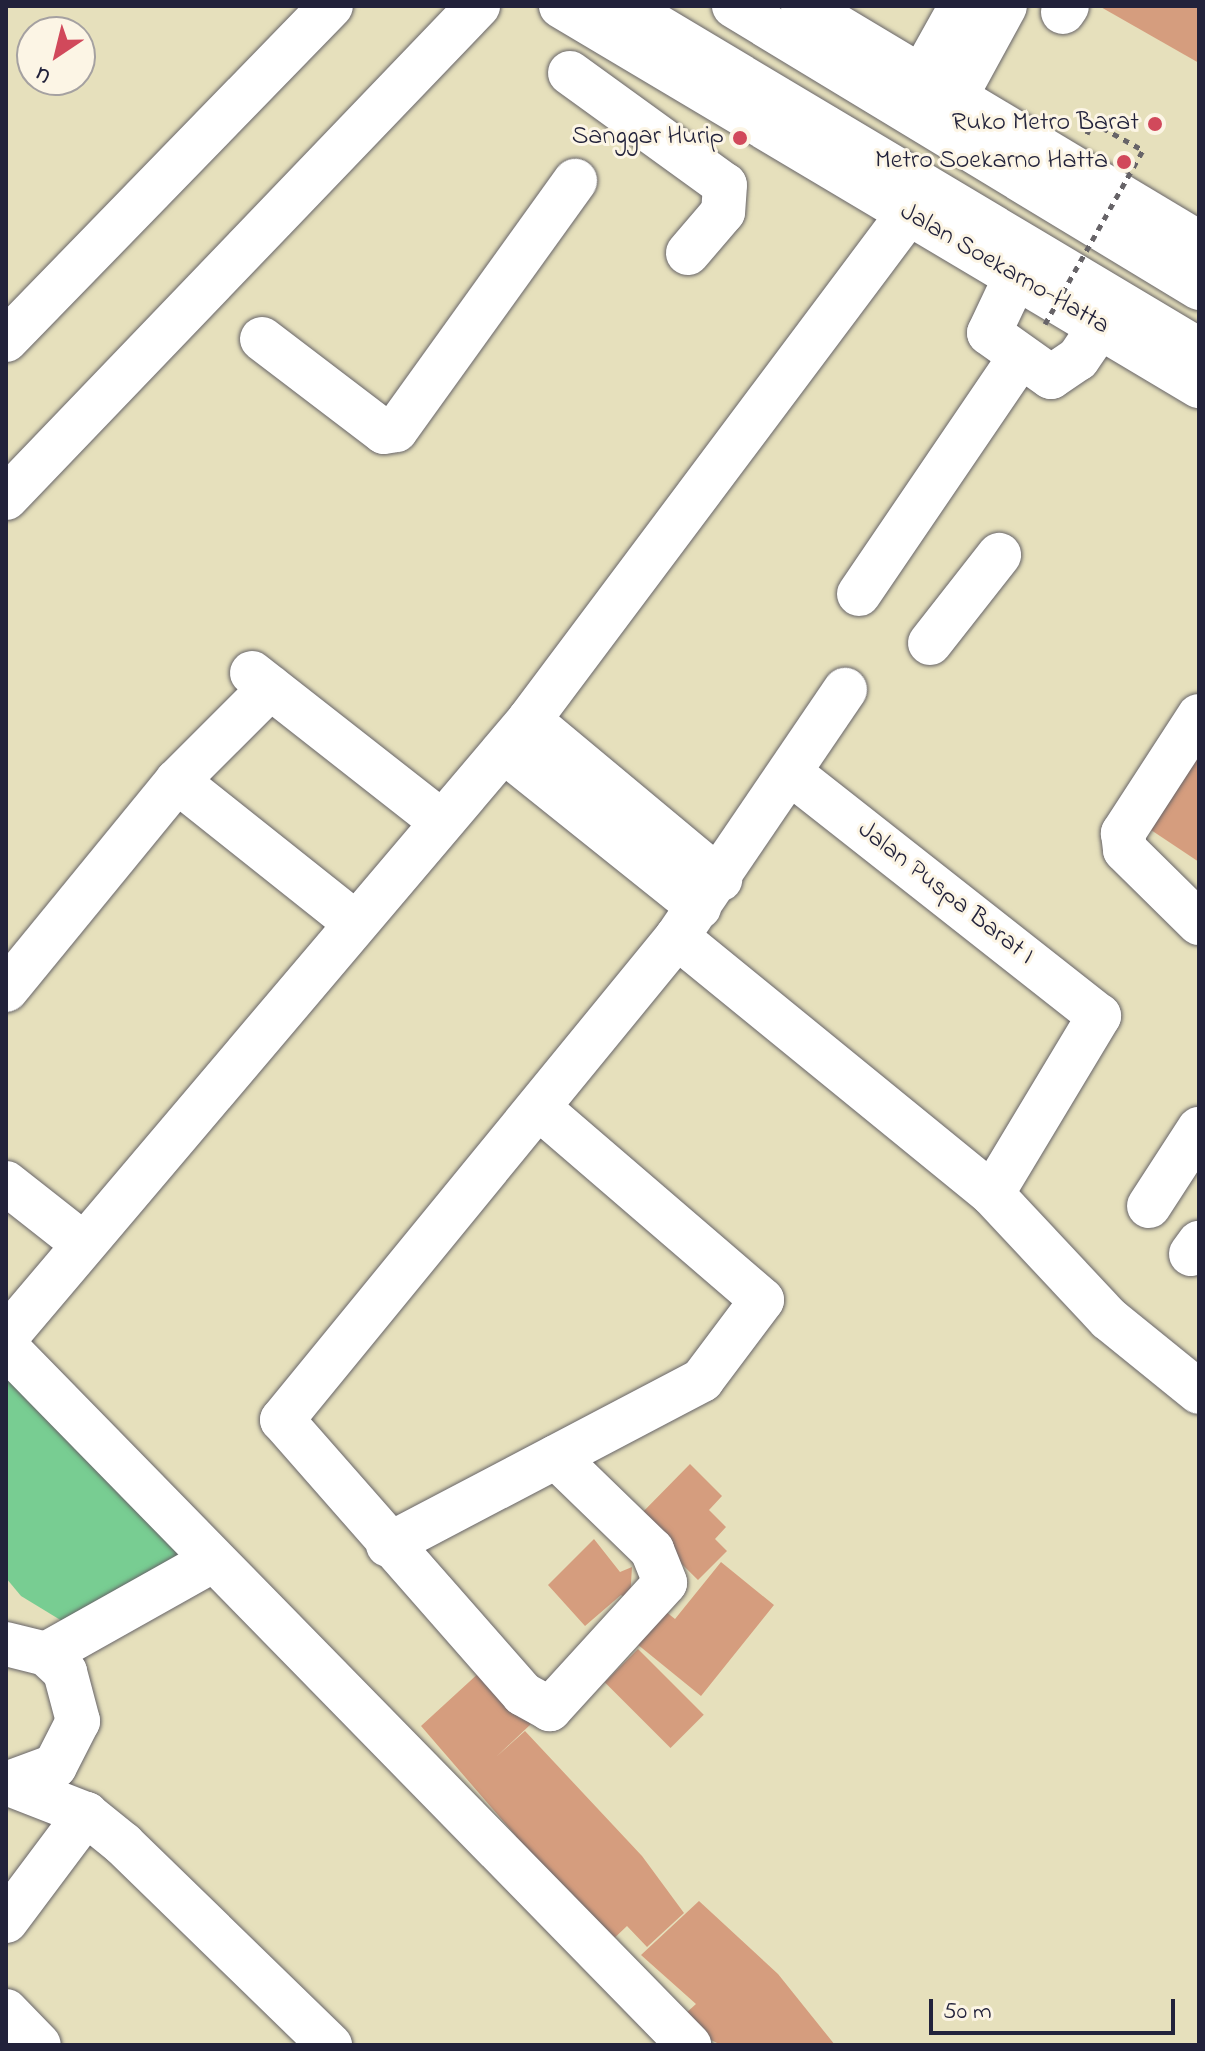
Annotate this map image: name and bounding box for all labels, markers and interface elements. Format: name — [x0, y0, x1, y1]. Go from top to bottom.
north arrow — [16, 16, 96, 96]
text: U — [29, 57, 58, 91]
place label: Ruko Metro Barat — [952, 108, 1139, 140]
marker: Ruko Metro Barat — [1146, 115, 1164, 133]
place label: Sanggar Hurip — [572, 122, 724, 154]
marker: Sanggar Hurip — [731, 129, 749, 147]
place label: Metro Soekarno Hatta — [875, 146, 1108, 178]
marker: Metro Soekarno Hatta — [1115, 153, 1133, 171]
street label: Jalan Soekarno-Hatta — [894, 197, 1114, 343]
street label: Jalan Puspa Barat I — [850, 815, 1040, 973]
scale bar — [933, 1983, 1179, 2033]
text: 50 m — [943, 1995, 992, 2030]

